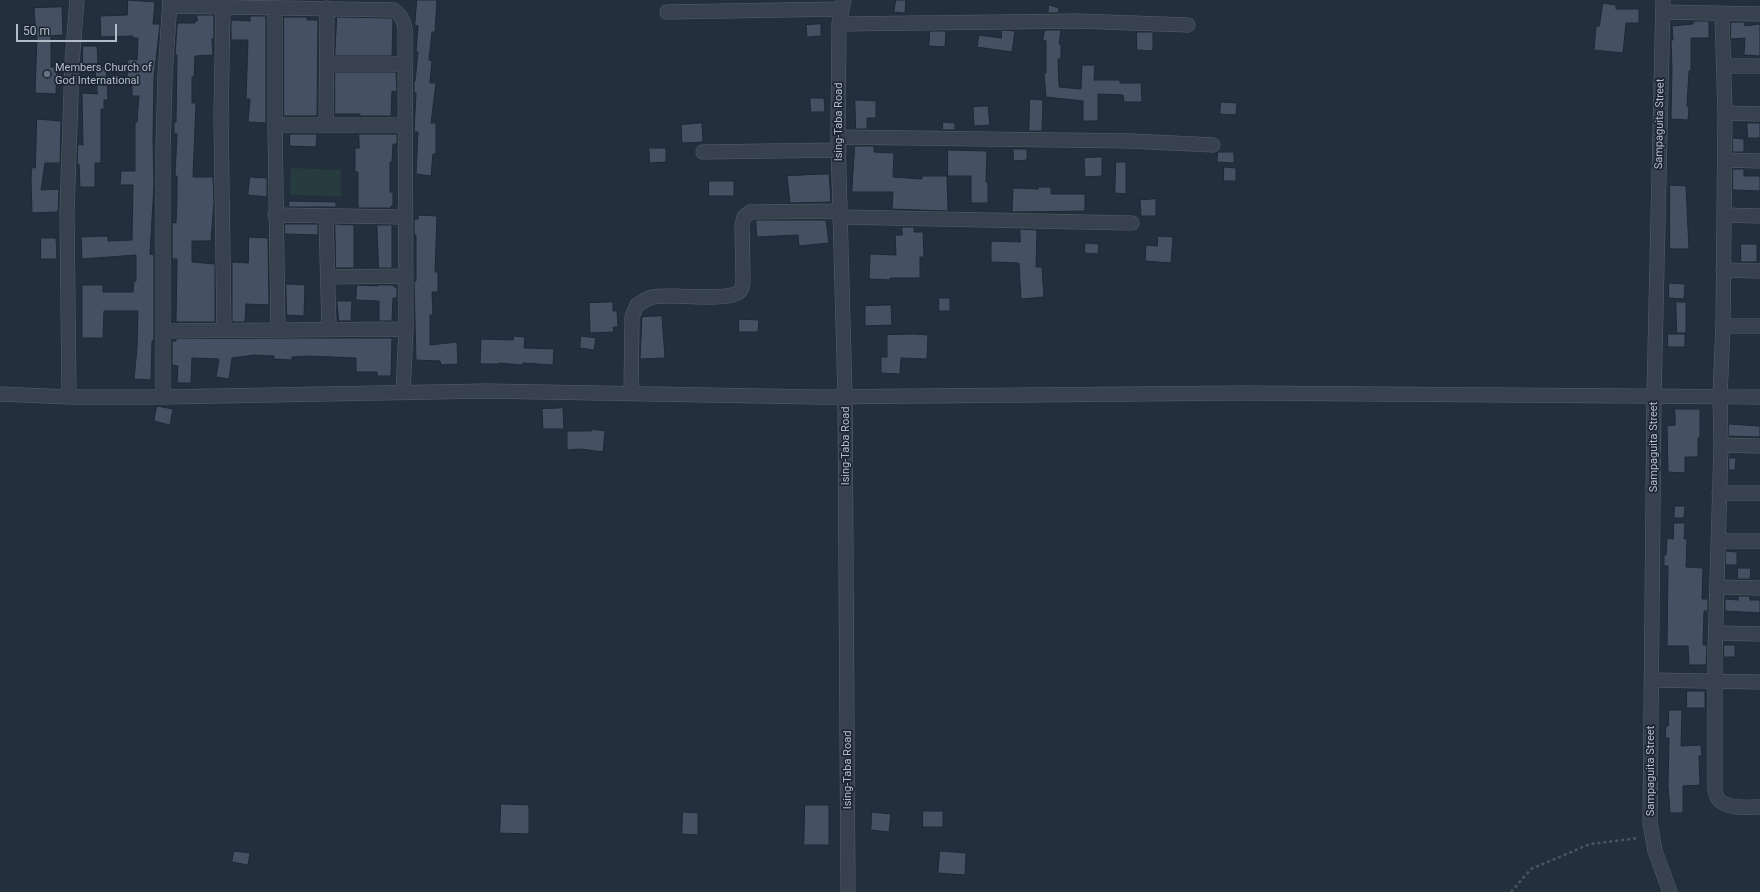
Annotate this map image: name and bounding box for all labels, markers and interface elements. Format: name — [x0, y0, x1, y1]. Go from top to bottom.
scale bar — [18, 16, 119, 42]
text: 50 m — [23, 24, 50, 38]
place label: Members Church of God International — [55, 61, 152, 87]
marker: Members Church of God International — [42, 69, 52, 79]
street label: Sampaguita Street — [1653, 79, 1667, 169]
street label: Ising-Taba Road — [832, 83, 846, 161]
street label: Sampaguita Street — [1647, 402, 1661, 492]
street label: Ising-Taba Road — [839, 407, 853, 485]
street label: Sampaguita Street — [1644, 726, 1658, 816]
street label: Ising-Taba Road — [841, 731, 855, 809]

